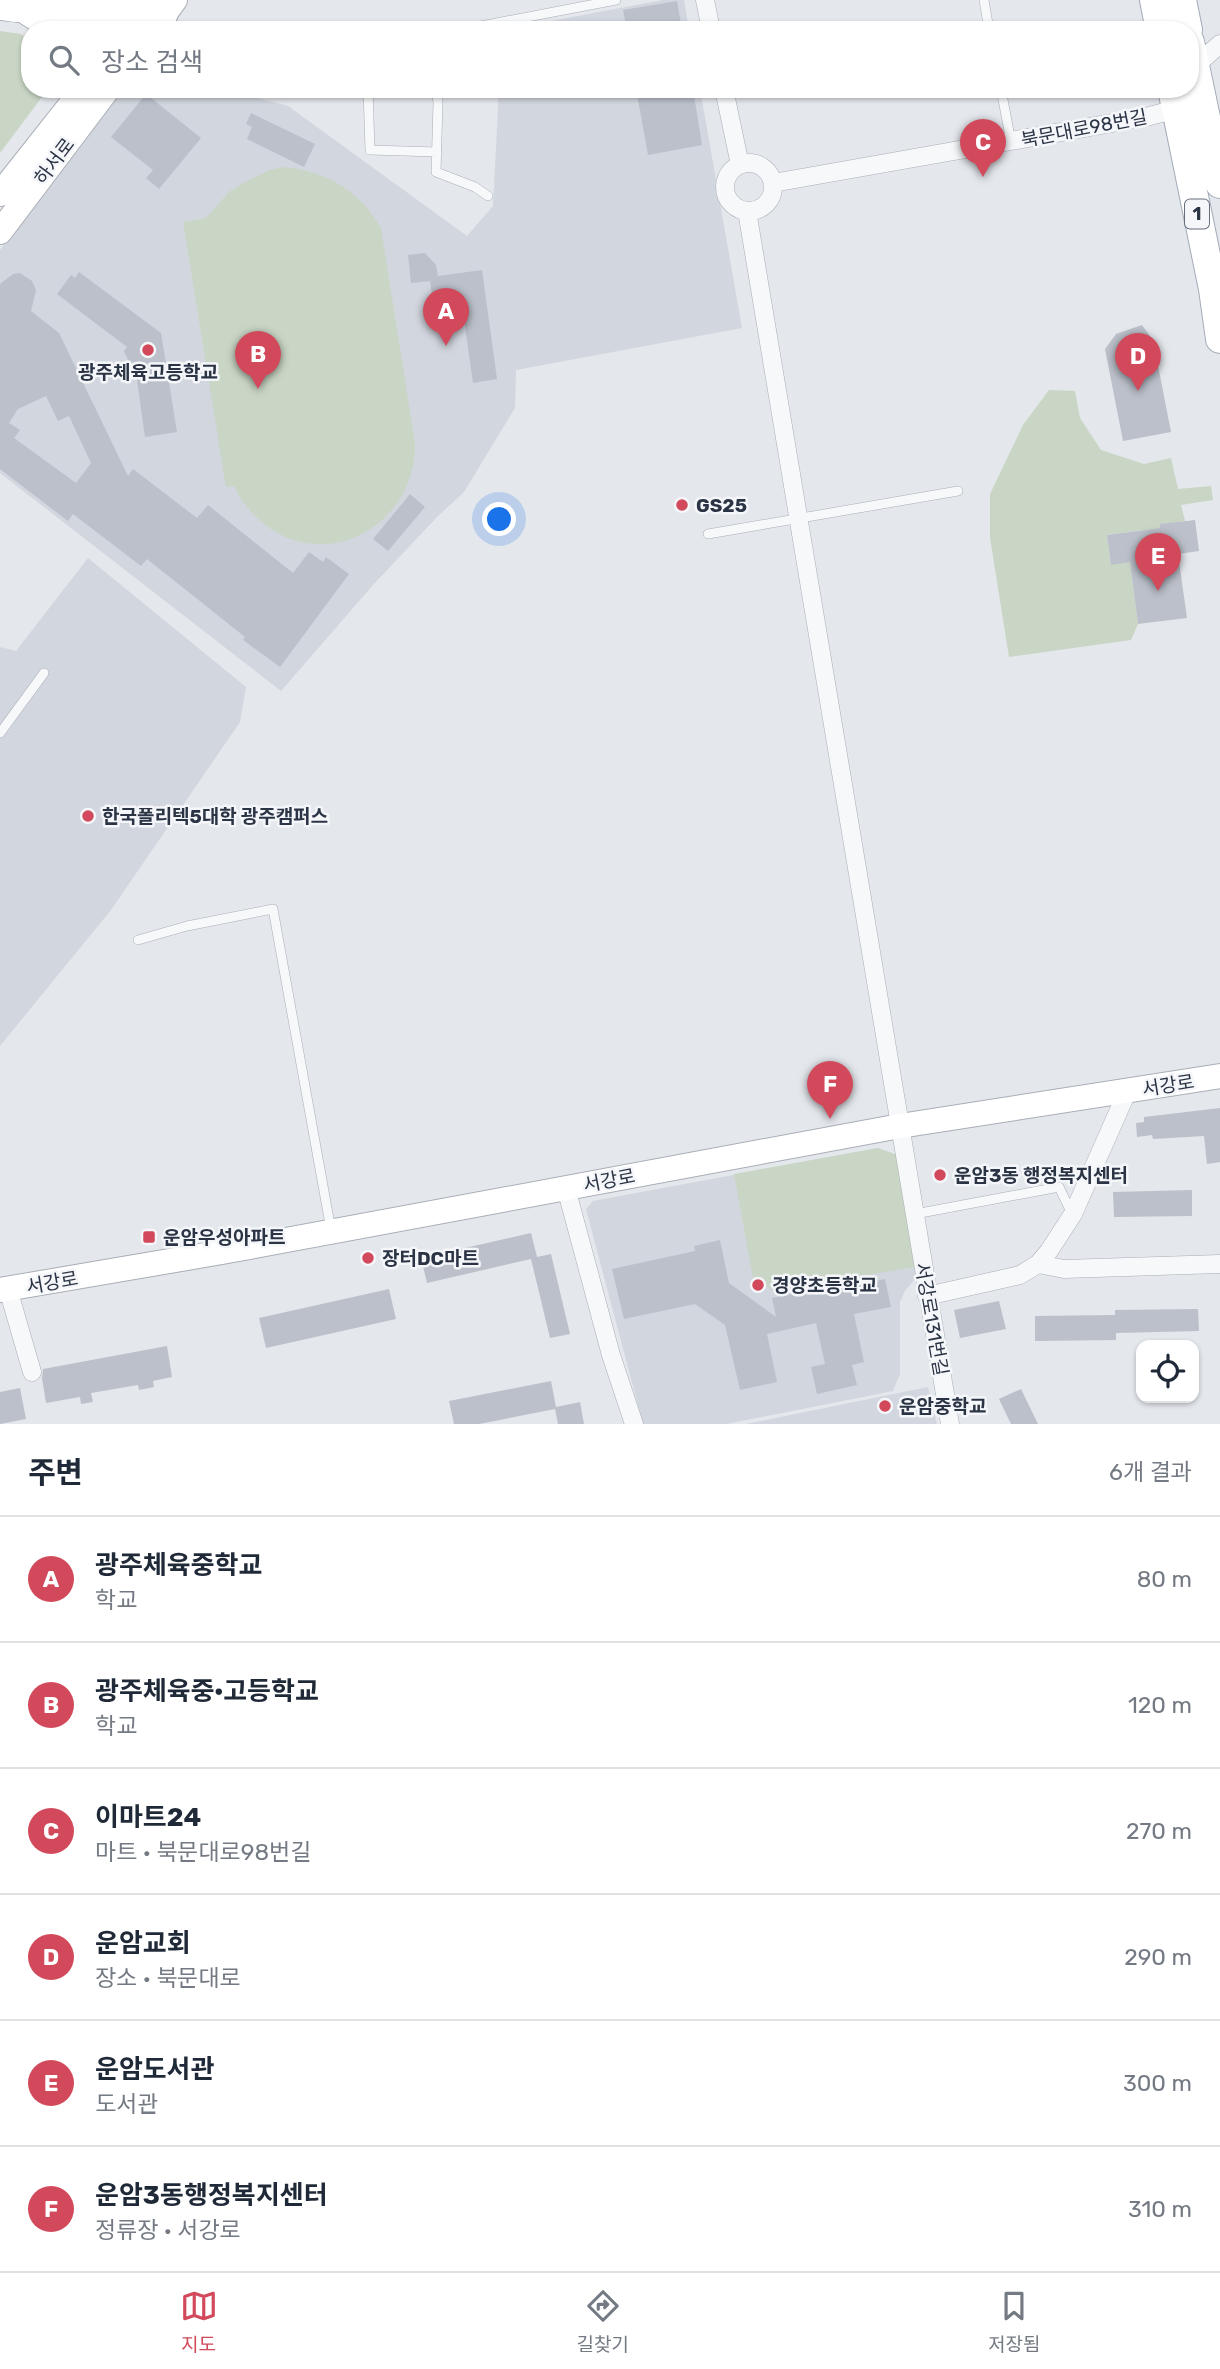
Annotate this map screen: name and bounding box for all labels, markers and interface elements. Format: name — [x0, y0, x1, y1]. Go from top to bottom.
search box — [21, 21, 1199, 98]
icon: search — [45, 41, 83, 79]
text: 장소 검색 — [101, 47, 203, 78]
street label: 북문대로98번길 — [1019, 105, 1149, 152]
pin: C — [960, 119, 1006, 177]
street label: 하서로 — [29, 133, 79, 189]
road number: 1 — [1185, 200, 1209, 229]
pin: A — [423, 288, 469, 346]
pin: B — [235, 331, 281, 389]
pin: D — [1115, 333, 1161, 391]
marker: 광주체육고등학교 — [140, 342, 156, 358]
place label: 광주체육고등학교 — [78, 361, 218, 384]
place label: GS25 — [696, 494, 747, 517]
marker: GS25 — [674, 497, 690, 513]
your location — [482, 502, 516, 536]
pin: E — [1135, 533, 1181, 591]
place label: 한국폴리텍5대학 광주캠퍼스 — [102, 805, 328, 828]
marker: 한국폴리텍5대학 광주캠퍼스 — [80, 808, 96, 824]
pin: F — [807, 1061, 853, 1119]
street label: 서강로 — [1140, 1070, 1196, 1101]
street label: 서강로 — [581, 1164, 637, 1197]
place label: 운암3동 행정복지센터 — [954, 1164, 1128, 1187]
marker: 운암3동 행정복지센터 — [932, 1167, 948, 1183]
place label: 운암우성아파트 — [163, 1226, 285, 1249]
marker: 운암우성아파트 — [141, 1229, 157, 1245]
place label: 장터DC마트 — [382, 1247, 479, 1270]
marker: 장터DC마트 — [360, 1250, 376, 1266]
street label: 서강로131번길 — [910, 1261, 953, 1378]
street label: 서강로 — [24, 1267, 80, 1298]
place label: 경양초등학교 — [772, 1274, 877, 1297]
marker: 경양초등학교 — [750, 1277, 766, 1293]
map controls — [1136, 1340, 1199, 1403]
button: locate — [1136, 1340, 1199, 1403]
place label: 운암중학교 — [899, 1395, 986, 1418]
marker: 운암중학교 — [877, 1398, 893, 1414]
text: 주변 — [28, 1455, 83, 1491]
text: 6개 결과 — [1109, 1458, 1192, 1486]
text: 광주체육중학교 — [95, 1550, 262, 1581]
text: A — [43, 1565, 59, 1593]
text: 80 m — [1137, 1565, 1192, 1593]
text: 학교 — [95, 1586, 137, 1614]
text: 광주체육중·고등학교 — [95, 1676, 319, 1707]
text: B — [43, 1691, 59, 1719]
text: 120 m — [1128, 1691, 1192, 1719]
text: 학교 — [95, 1712, 137, 1740]
text: 이마트24 — [95, 1802, 201, 1833]
text: C — [43, 1817, 59, 1845]
text: 270 m — [1126, 1817, 1192, 1845]
text: 마트 · 북문대로98번길 — [95, 1838, 311, 1866]
text: 운암교회 — [95, 1928, 191, 1959]
text: D — [43, 1943, 59, 1971]
text: 290 m — [1124, 1943, 1192, 1971]
text: 장소 · 북문대로 — [95, 1964, 241, 1992]
text: 운암도서관 — [95, 2054, 215, 2085]
text: E — [44, 2069, 58, 2097]
text: 300 m — [1123, 2069, 1192, 2097]
text: 도서관 — [95, 2090, 158, 2118]
text: 운암3동행정복지센터 — [95, 2180, 327, 2211]
text: F — [44, 2195, 58, 2223]
text: 310 m — [1128, 2195, 1192, 2223]
text: 정류장 · 서강로 — [95, 2216, 241, 2244]
tab: 지도 — [180, 2287, 218, 2356]
tab: 길찾기 — [577, 2287, 629, 2356]
tab: 저장됨 — [988, 2287, 1040, 2356]

